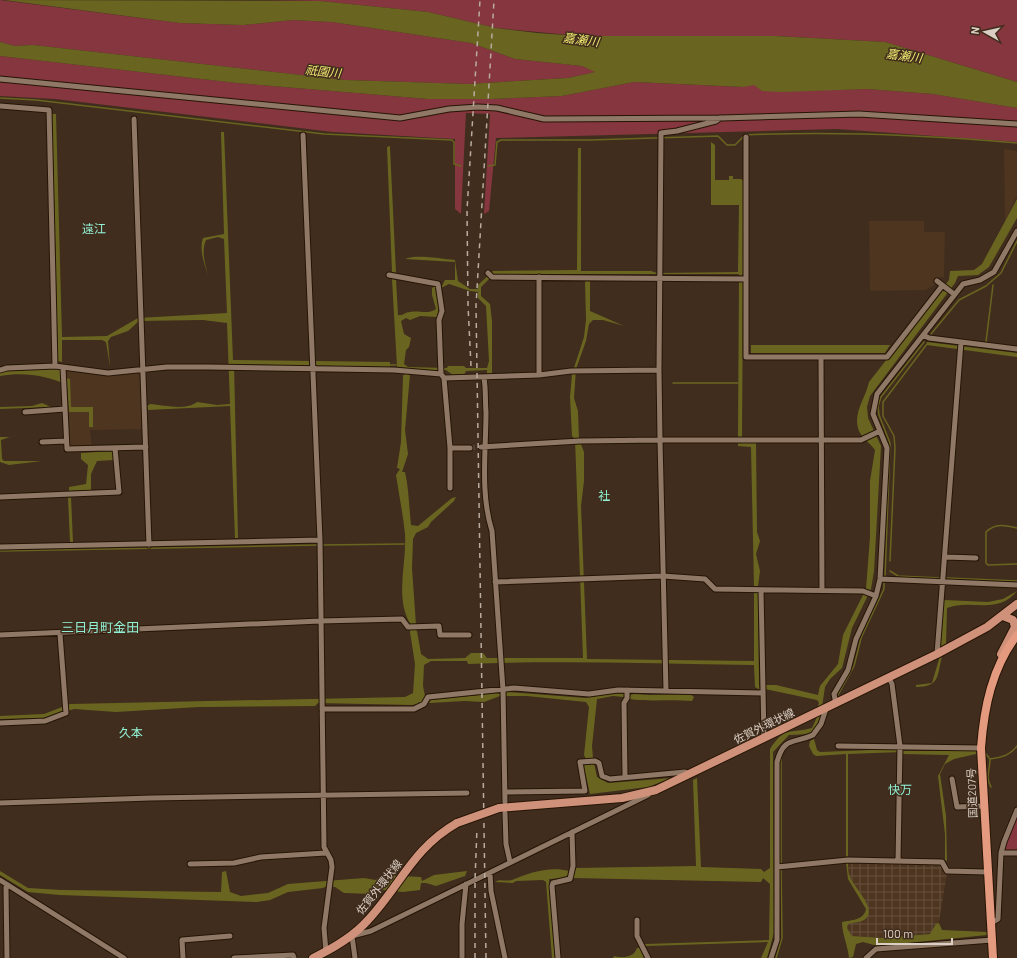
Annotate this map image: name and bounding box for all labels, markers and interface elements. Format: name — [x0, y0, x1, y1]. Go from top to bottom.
north arrow — [965, 12, 1005, 52]
text: N — [968, 26, 982, 35]
water label: 嘉瀬川 — [562, 30, 602, 49]
water label: 嘉瀬川 — [885, 46, 925, 65]
water label: 祇園川 — [304, 62, 344, 80]
district label: 遠江 — [82, 221, 106, 235]
district label: 社 — [598, 488, 610, 502]
district label: 三日月町金田 — [61, 619, 139, 635]
street label: 佐賀外環状線 — [731, 705, 796, 746]
district label: 久本 — [119, 725, 143, 739]
street label: 国道207号 — [964, 768, 979, 818]
district label: 快万 — [888, 782, 912, 796]
street label: 佐賀外環状線 — [353, 857, 404, 917]
scale bar — [877, 920, 952, 946]
text: 100 m — [883, 926, 913, 940]

